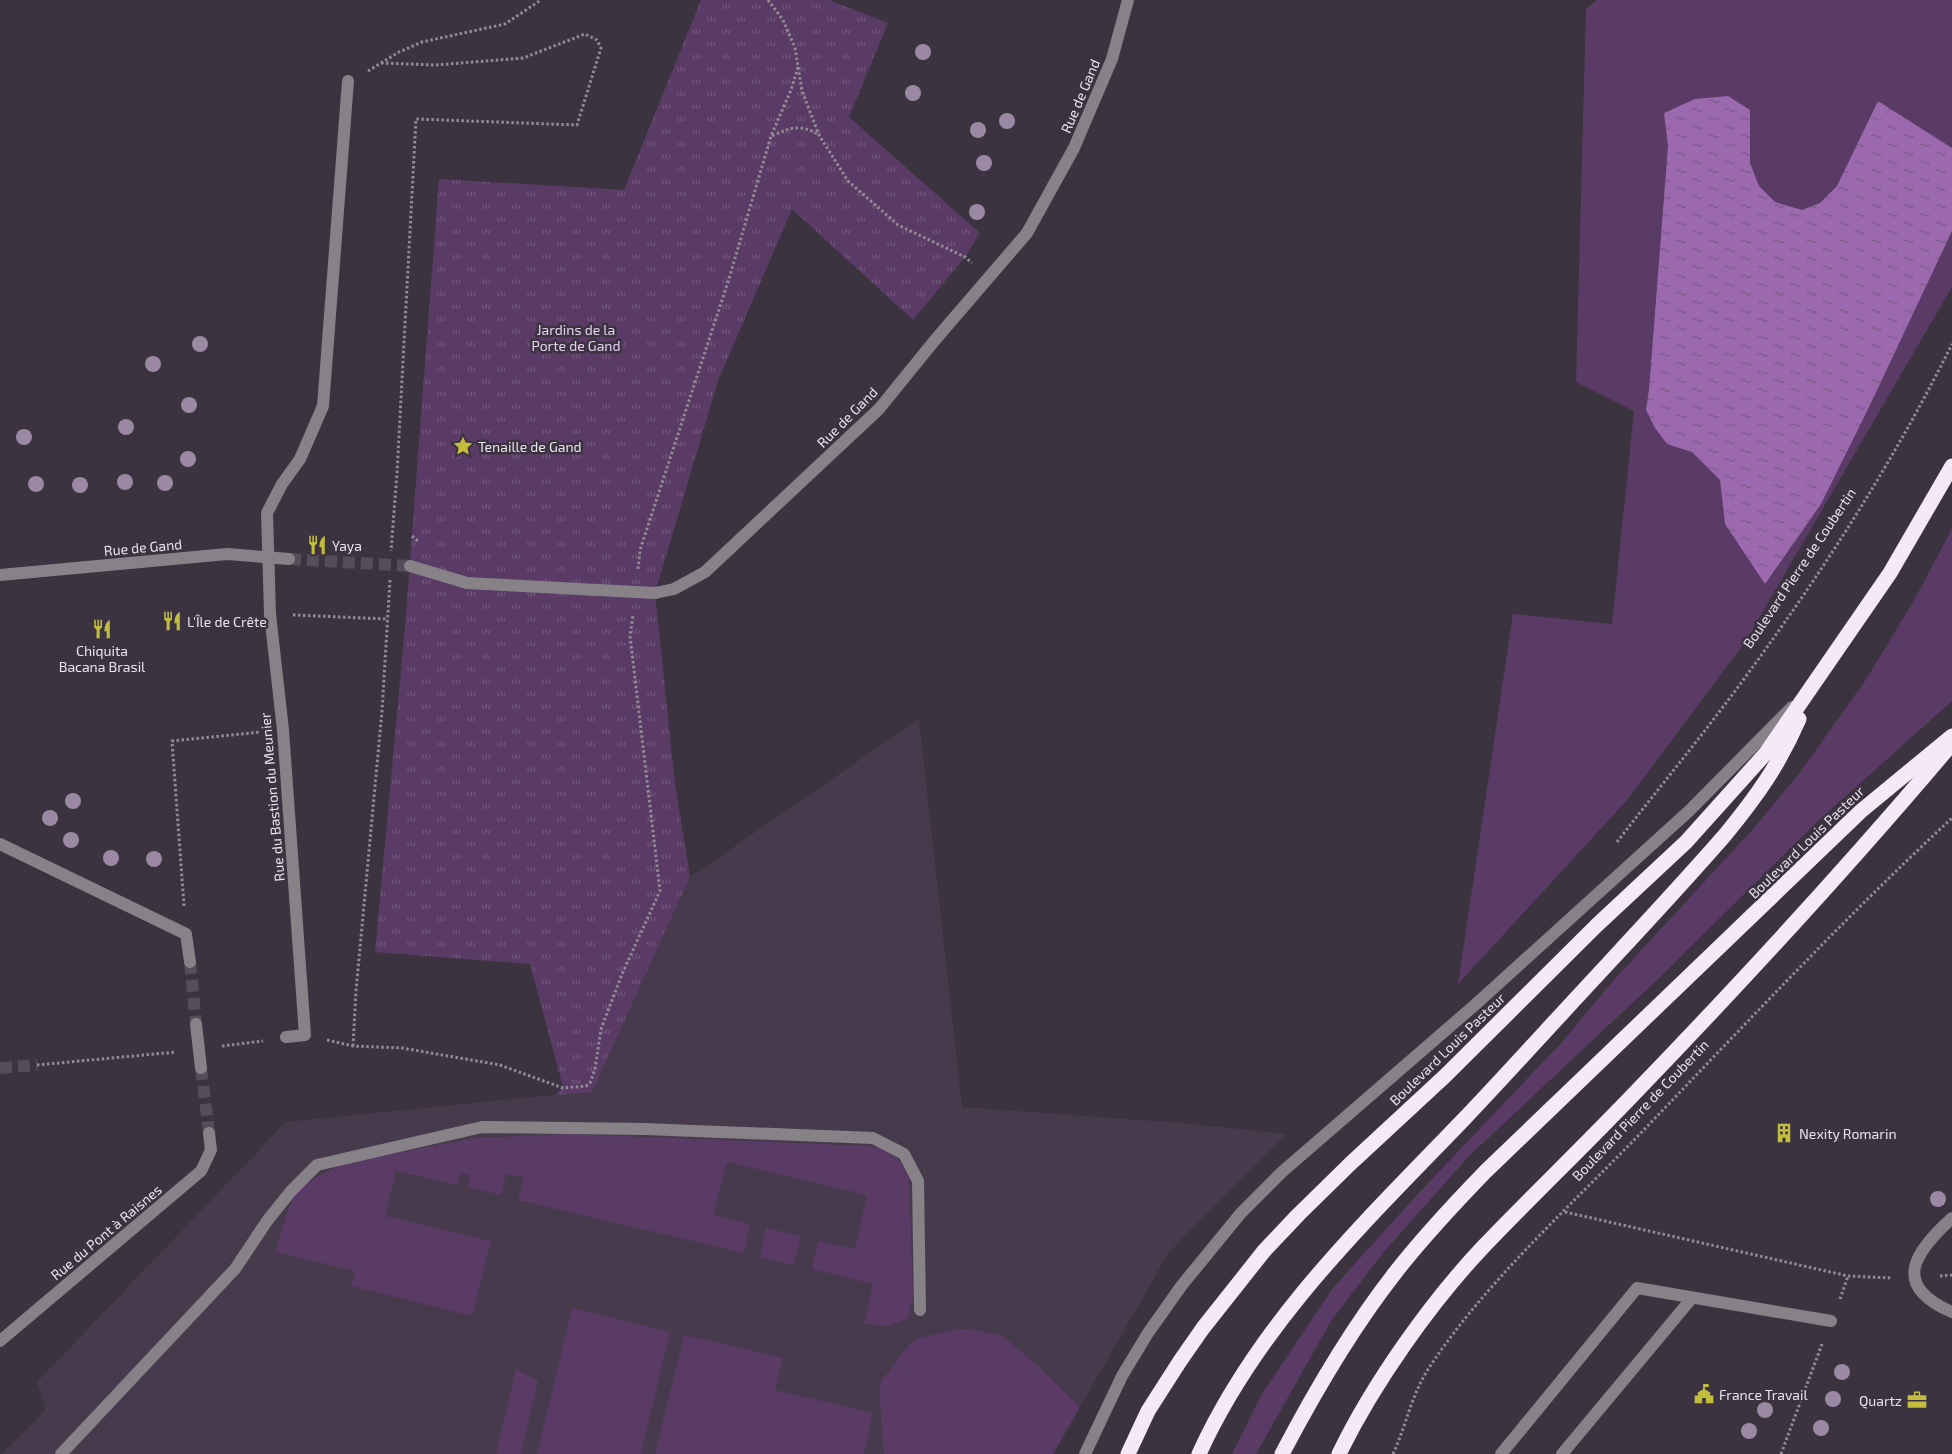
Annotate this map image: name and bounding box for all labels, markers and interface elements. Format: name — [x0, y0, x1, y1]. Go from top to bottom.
street label: Rue de Gand — [1057, 57, 1103, 135]
park label: Jardins de la Porte de Gand — [531, 321, 621, 354]
street label: Rue de Gand — [813, 383, 881, 451]
place icon: Tenaille de Gand — [452, 435, 474, 457]
place label: Tenaille de Gand — [478, 438, 582, 455]
street label: Boulevard Pierre de Coubertin — [1739, 485, 1859, 651]
restaurant icon: Yaya — [306, 534, 328, 556]
street label: Rue de Gand — [103, 535, 183, 559]
place label: Yaya — [332, 537, 362, 554]
restaurant icon: L'Île de Crête — [161, 610, 183, 632]
place label: L'Île de Crête — [187, 613, 267, 630]
restaurant icon: Chiquita Bacana Brasil — [91, 618, 113, 640]
place label: Chiquita Bacana Brasil — [59, 642, 146, 675]
street label: Rue du Bastion du Meunier — [256, 711, 288, 882]
street label: Boulevard Louis Pasteur — [1745, 782, 1868, 902]
street label: Boulevard Louis Pasteur — [1386, 989, 1509, 1109]
street label: Boulevard Pierre de Coubertin — [1568, 1036, 1712, 1184]
building icon: Nexity Romarin — [1773, 1122, 1795, 1144]
place label: Nexity Romarin — [1799, 1125, 1897, 1142]
street label: Rue du Pont à Raisnes — [47, 1181, 165, 1283]
public building icon: France Travail — [1693, 1383, 1715, 1405]
place label: France Travail — [1719, 1386, 1808, 1403]
office icon: Quartz — [1906, 1389, 1928, 1411]
place label: Quartz — [1859, 1392, 1902, 1409]

